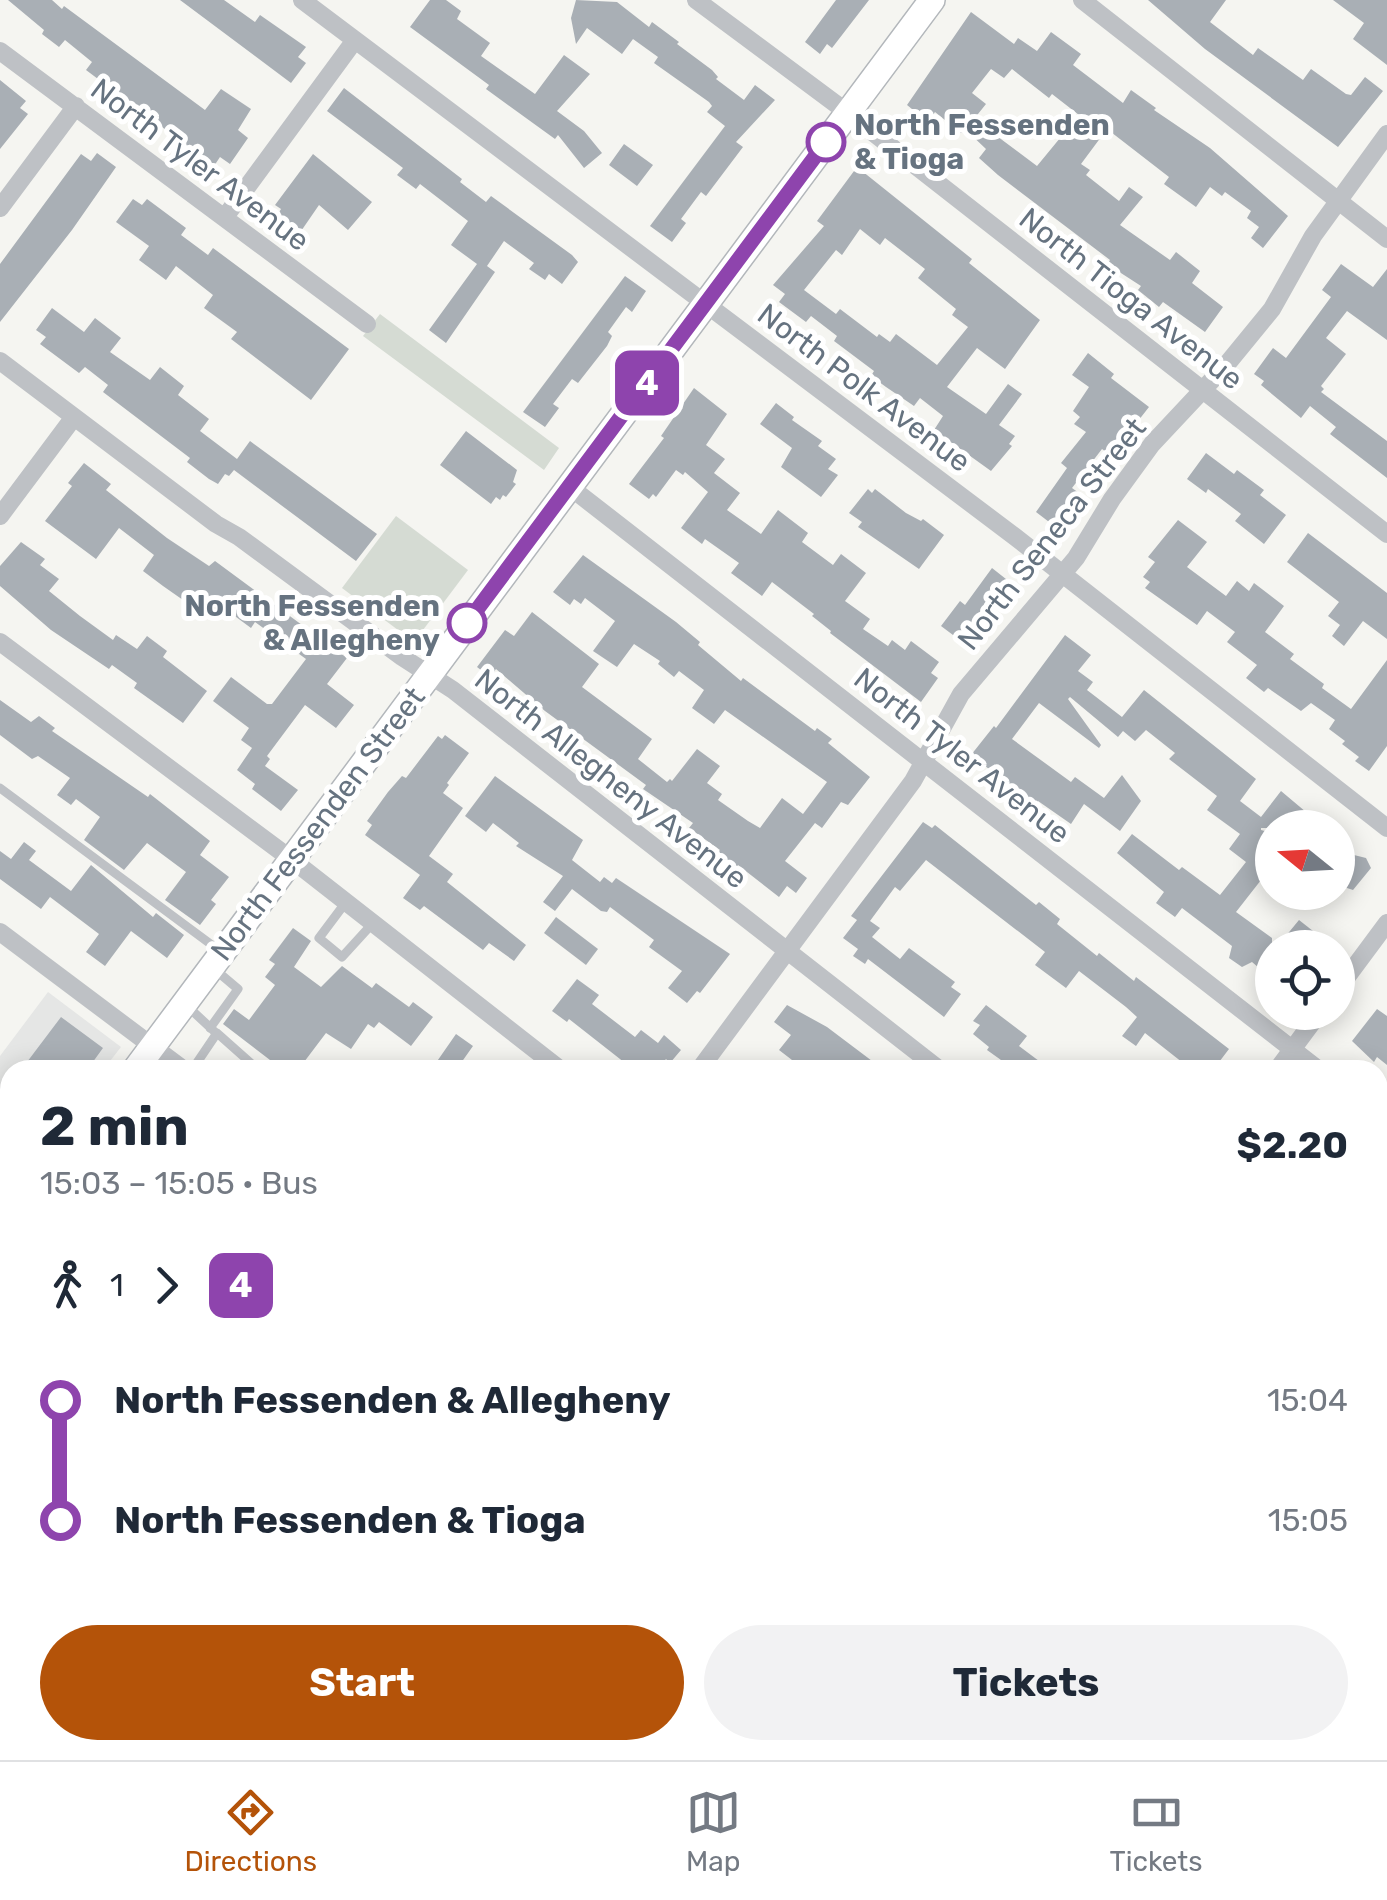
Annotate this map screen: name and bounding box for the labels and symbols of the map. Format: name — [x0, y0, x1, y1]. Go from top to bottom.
street label: North Tyler Avenue — [84, 71, 316, 259]
place label: North Fessenden & Tioga — [854, 107, 1110, 177]
marker: North Fessenden & Tioga — [807, 123, 845, 161]
street label: North Tioga Avenue — [1012, 200, 1250, 398]
street label: North Polk Avenue — [750, 296, 978, 480]
line badge: 4 — [614, 350, 680, 416]
street label: North Seneca Street — [950, 411, 1154, 657]
place label: North Fessenden & Allegheny — [184, 588, 440, 658]
marker: North Fessenden & Allegheny — [448, 604, 486, 642]
street label: North Tyler Avenue — [847, 661, 1077, 851]
street label: North Allegheny Avenue — [468, 662, 754, 896]
street label: North Fessenden Street — [203, 680, 433, 968]
north arrow — [1255, 810, 1355, 910]

